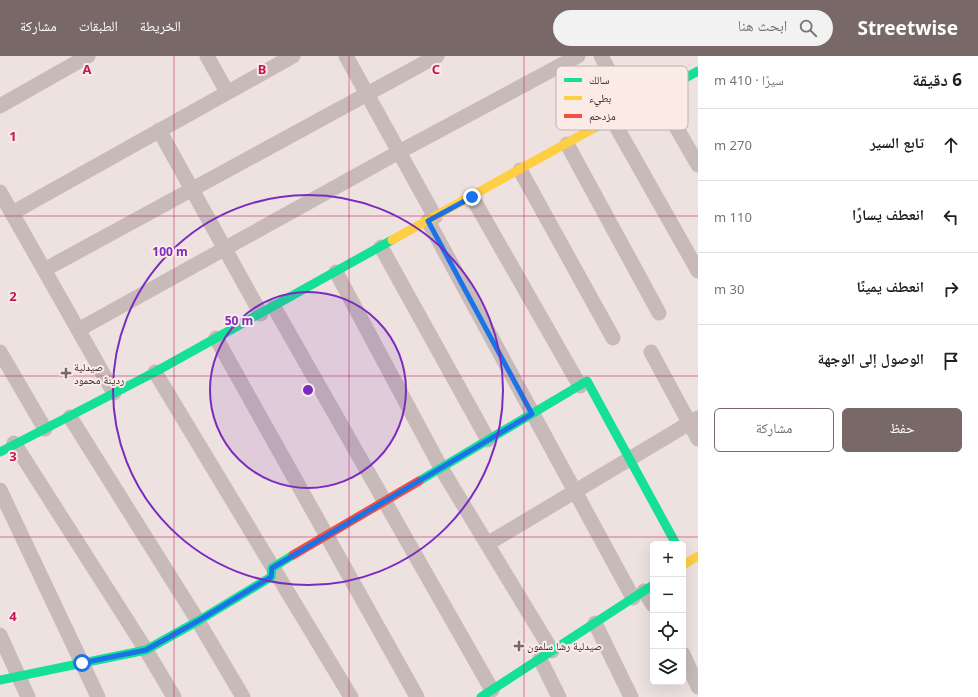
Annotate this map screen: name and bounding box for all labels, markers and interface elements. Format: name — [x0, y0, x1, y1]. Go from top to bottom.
search box — [553, 10, 833, 46]
text: ابحث هنا — [738, 15, 787, 35]
text: Streetwise — [857, 15, 958, 41]
text: مشاركة — [20, 16, 57, 35]
text: الطبقات — [79, 16, 118, 35]
text: الخريطة — [140, 16, 181, 35]
icon: search — [797, 17, 819, 39]
text: A — [83, 60, 92, 78]
text: B — [258, 60, 266, 78]
text: C — [432, 60, 440, 78]
legend — [556, 66, 688, 130]
text: 6 دقيقة — [912, 68, 962, 91]
text: سيرًا · 410 m — [714, 71, 784, 89]
text: سالك — [589, 72, 609, 87]
text: بطيء — [589, 90, 611, 107]
text: مزدحم — [589, 108, 616, 124]
text: 1 — [9, 127, 17, 145]
text: تابع السير — [870, 132, 924, 152]
icon: ahead — [940, 134, 962, 156]
text: 270 m — [714, 136, 752, 154]
route end — [463, 188, 481, 206]
text: انعطف يسارًا — [852, 204, 924, 224]
icon: left — [940, 206, 962, 228]
text: 110 m — [714, 208, 752, 226]
text: 100 m — [152, 243, 188, 260]
text: انعطف يمينًا — [856, 276, 924, 296]
icon: right — [940, 278, 962, 300]
text: 30 m — [714, 280, 744, 298]
text: 2 — [9, 287, 17, 305]
text: 50 m — [225, 312, 253, 329]
text: الوصول إلى الوجهة — [818, 348, 924, 368]
icon: arrive — [940, 350, 962, 372]
place label: صيدلية ردينة محمود — [74, 359, 124, 387]
marker: صيدلية ردينة محمود — [61, 368, 71, 378]
centre of rings — [301, 383, 315, 397]
button: مشاركة — [714, 408, 834, 452]
button: حفظ — [842, 408, 962, 452]
text: 3 — [9, 447, 17, 465]
map controls — [650, 541, 686, 685]
button: + — [650, 541, 686, 577]
button: − — [650, 577, 686, 613]
text: 4 — [9, 607, 17, 625]
button: locate — [650, 613, 686, 649]
place label: صيدلية رشا سلمون — [527, 638, 602, 653]
marker: صيدلية رشا سلمون — [514, 641, 524, 651]
button: layers — [650, 649, 686, 685]
route start — [73, 654, 91, 672]

